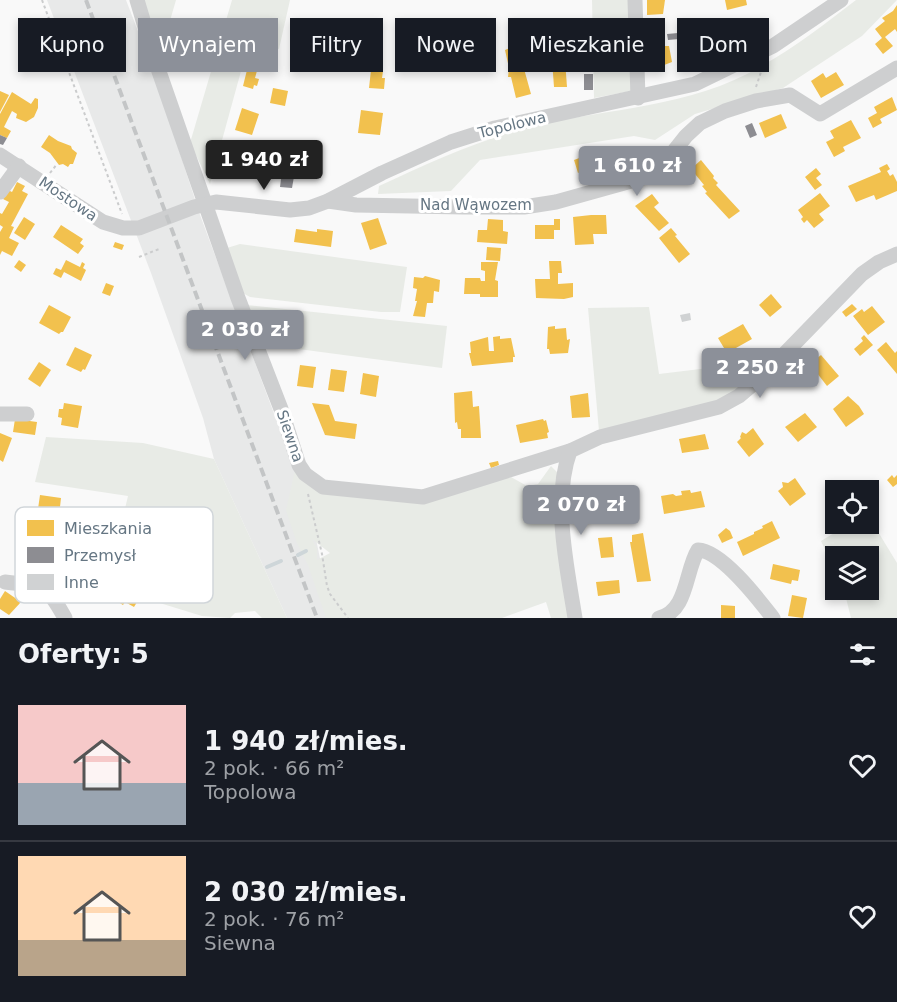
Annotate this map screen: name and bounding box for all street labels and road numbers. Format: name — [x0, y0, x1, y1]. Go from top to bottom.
street label: Topolowa — [475, 108, 548, 142]
street label: Mostowa — [35, 173, 101, 225]
street label: Nad Wąwozem — [420, 196, 532, 214]
street label: Siewna — [273, 408, 307, 464]

